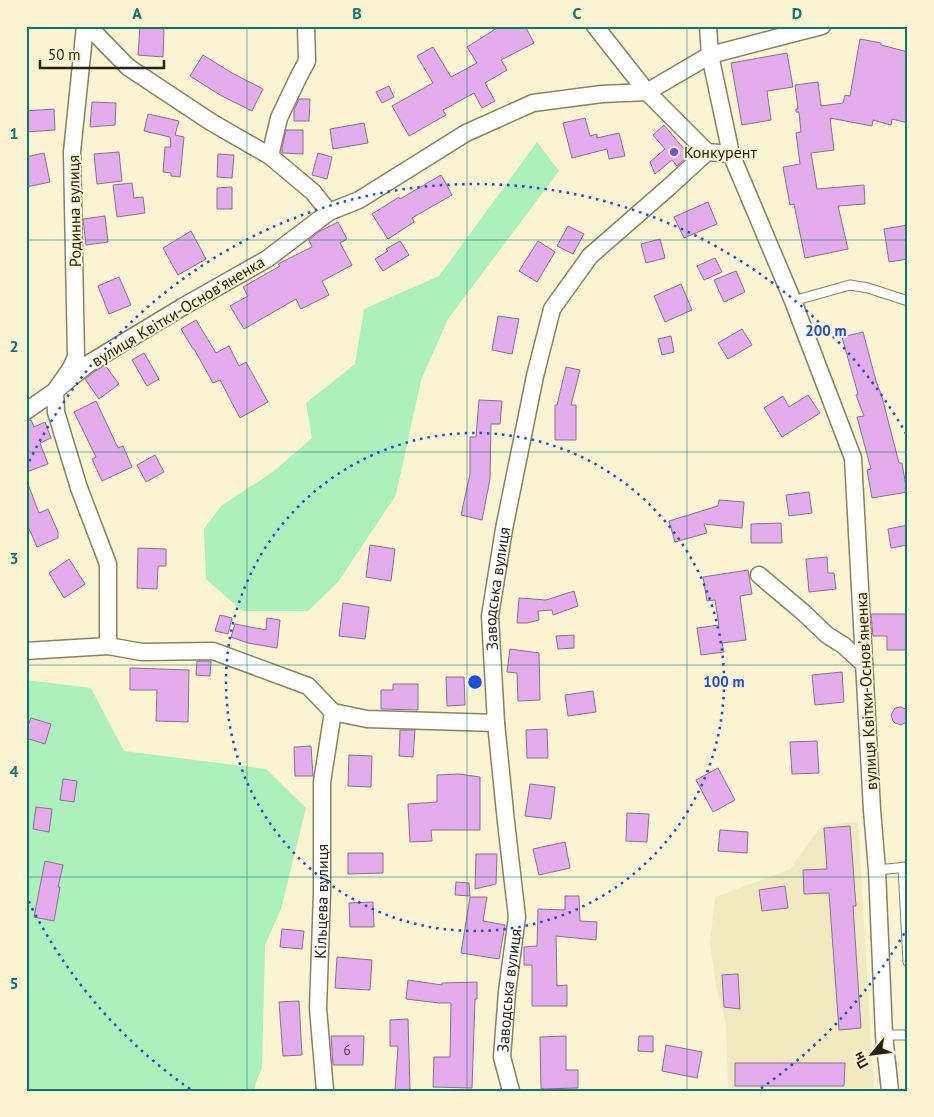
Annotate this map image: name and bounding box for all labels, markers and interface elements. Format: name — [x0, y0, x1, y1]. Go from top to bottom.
text: A — [132, 3, 142, 23]
text: B — [352, 3, 362, 23]
text: C — [573, 3, 582, 23]
text: D — [792, 3, 802, 23]
scale bar — [40, 38, 164, 70]
text: 50 m — [48, 45, 81, 64]
text: 1 — [9, 123, 19, 143]
place label: Конкурент — [684, 142, 757, 162]
marker: Конкурент — [668, 146, 680, 158]
street label: Родинна вулиця — [63, 155, 85, 267]
street label: вулиця Квітки-Основʼяненка — [88, 251, 268, 371]
text: 200 m — [805, 321, 847, 340]
text: 2 — [9, 336, 19, 356]
street label: Заводська вулиця — [480, 526, 514, 651]
text: 3 — [9, 548, 19, 568]
street label: вулиця Квітки-Основʼяненка — [851, 591, 881, 791]
text: 100 m — [703, 672, 745, 691]
centre of rings — [466, 673, 484, 691]
text: 4 — [9, 761, 19, 781]
street label: Кільцева вулиця — [310, 844, 332, 959]
street label: Заводська вулиця — [492, 927, 525, 1053]
text: 5 — [9, 973, 19, 993]
north arrow — [846, 1030, 896, 1080]
house number: 6 — [343, 1041, 351, 1059]
text: Пн — [849, 1049, 872, 1072]

